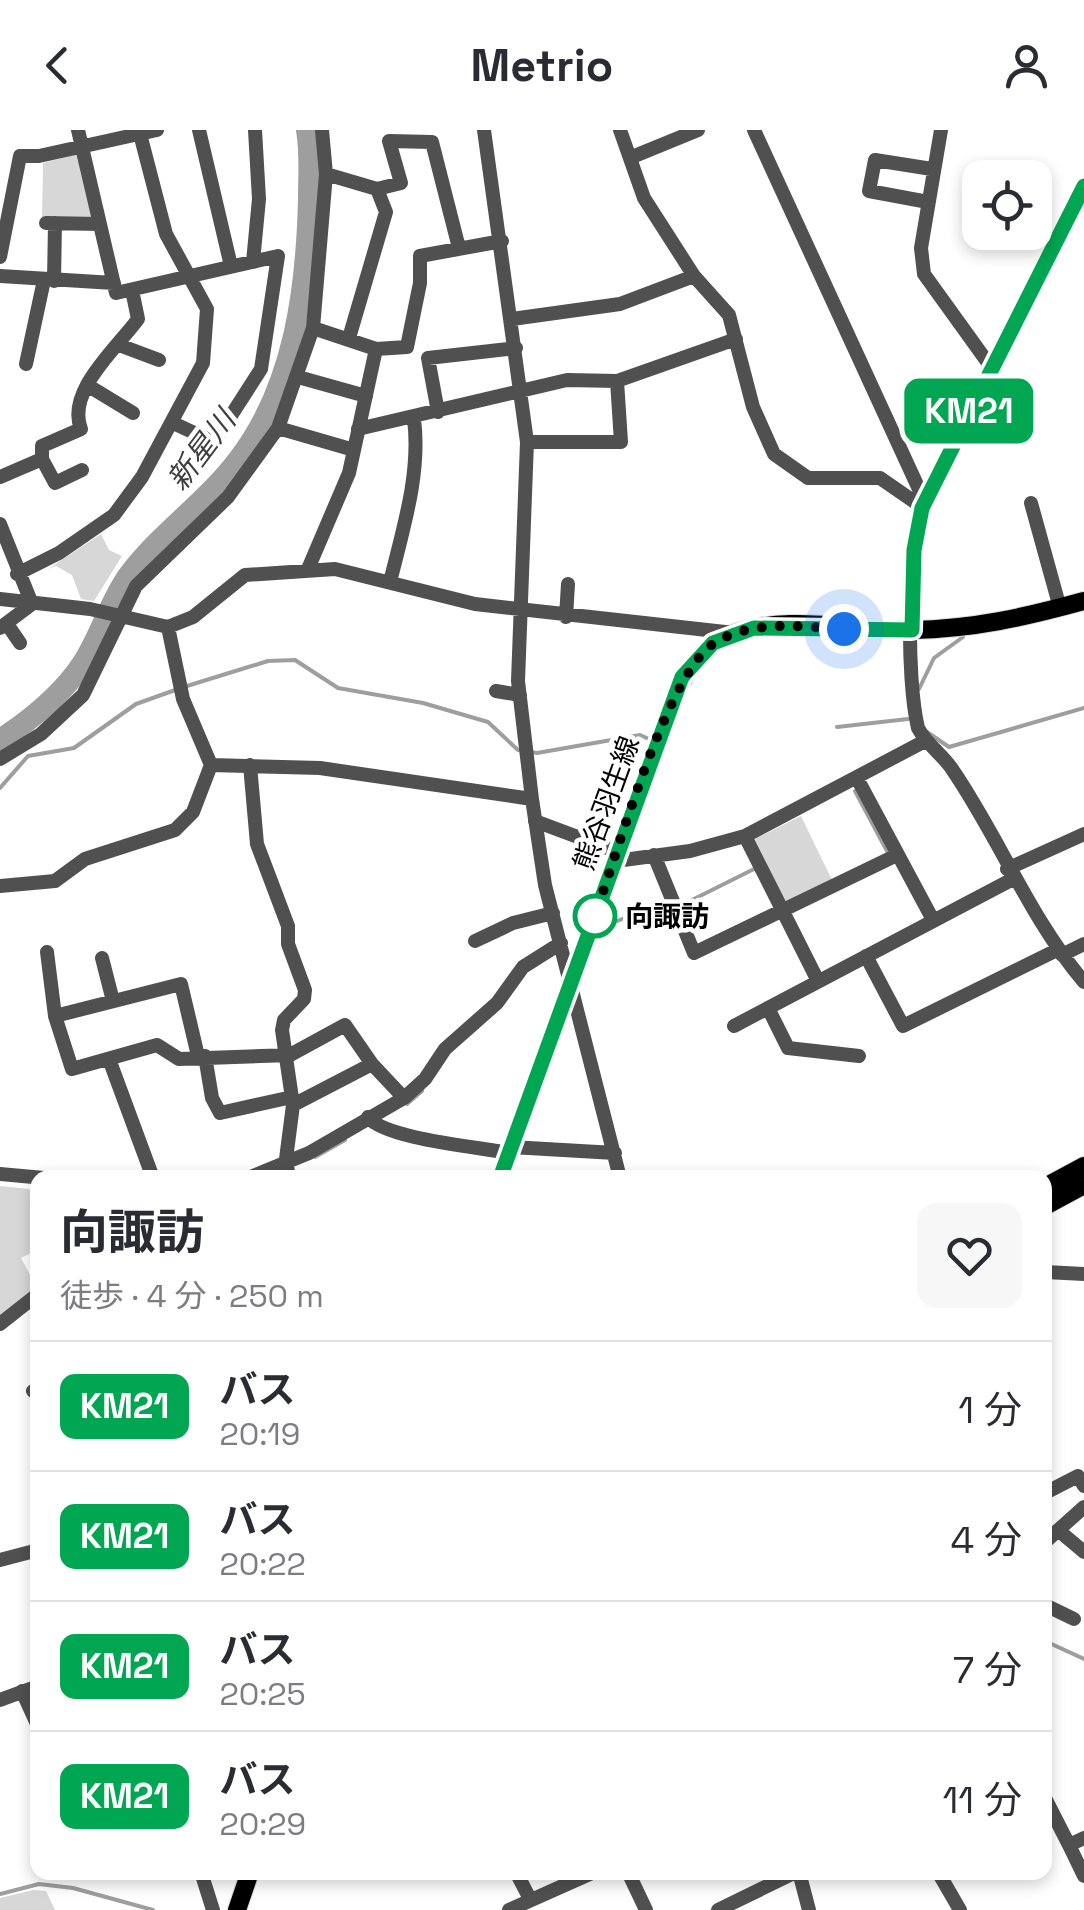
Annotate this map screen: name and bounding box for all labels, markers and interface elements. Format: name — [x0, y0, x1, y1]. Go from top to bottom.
text: Metrio — [471, 37, 613, 94]
icon: back — [30, 38, 85, 93]
icon: person — [999, 38, 1054, 93]
map controls — [962, 160, 1052, 250]
button: locate — [962, 160, 1052, 250]
line badge: KM21 — [899, 378, 1039, 444]
text: KM21 — [924, 389, 1014, 433]
water label: 新星川 — [158, 400, 245, 498]
your location — [819, 604, 869, 654]
street label: 熊谷羽生線 — [565, 731, 647, 875]
marker: 向諏訪 — [574, 895, 616, 937]
place label: 向諏訪 — [625, 898, 709, 934]
text: 向諏訪 — [60, 1202, 204, 1263]
button: heart — [917, 1203, 1022, 1308]
text: 徒歩 · 4 分 · 250 m — [60, 1276, 324, 1316]
text: バス — [219, 1366, 295, 1414]
text: KM21 — [80, 1384, 169, 1428]
text: 1 分 — [958, 1386, 1022, 1434]
text: 20:19 — [219, 1414, 300, 1454]
text: バス — [219, 1496, 295, 1544]
text: KM21 — [80, 1514, 169, 1558]
text: 4 分 — [950, 1516, 1022, 1564]
text: 20:22 — [219, 1544, 306, 1584]
text: バス — [219, 1626, 295, 1674]
text: KM21 — [80, 1644, 169, 1688]
text: 7 分 — [953, 1646, 1022, 1694]
text: 20:25 — [219, 1674, 306, 1714]
text: バス — [219, 1756, 295, 1804]
text: KM21 — [80, 1774, 169, 1818]
text: 11 分 — [942, 1776, 1022, 1824]
text: 20:29 — [219, 1804, 306, 1844]

